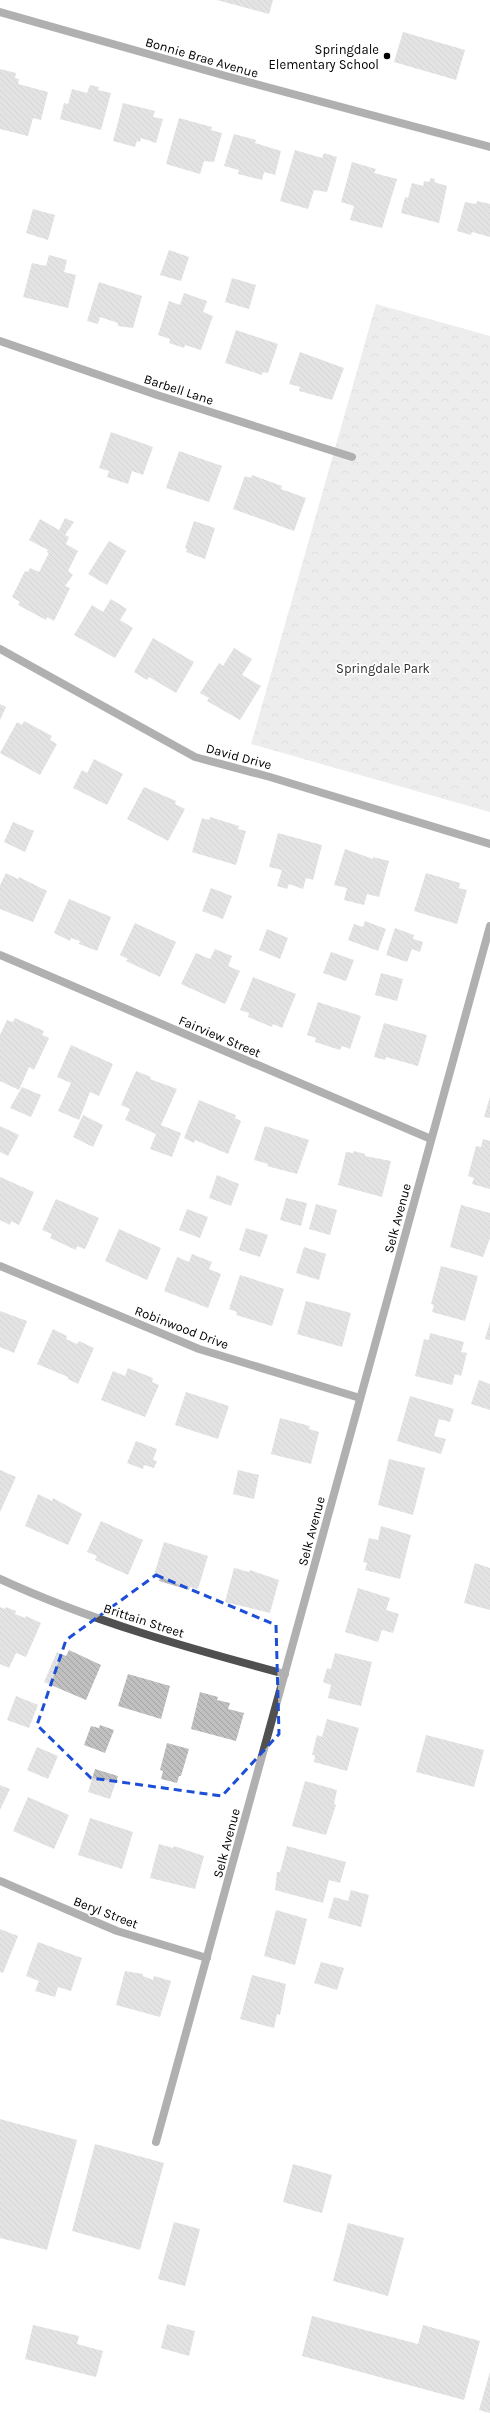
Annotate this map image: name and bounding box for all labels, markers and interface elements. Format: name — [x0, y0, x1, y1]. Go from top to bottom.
street label: Bonnie Brae Avenue — [144, 34, 260, 81]
place label: Springdale Elementary School — [269, 42, 379, 72]
marker: Springdale Elementary School — [382, 51, 392, 61]
street label: Barbell Lane — [142, 371, 216, 408]
park label: Springdale Park — [336, 661, 430, 676]
street label: David Drive — [204, 741, 274, 773]
street label: Fairview Street — [177, 1012, 263, 1061]
street label: Selk Avenue — [381, 1181, 414, 1255]
street label: Robinwood Drive — [133, 1303, 231, 1352]
street label: Selk Avenue — [295, 1494, 328, 1568]
street label: Brittain Street — [102, 1600, 186, 1641]
street label: Selk Avenue — [210, 1806, 243, 1880]
street label: Beryl Street — [71, 1893, 140, 1932]

